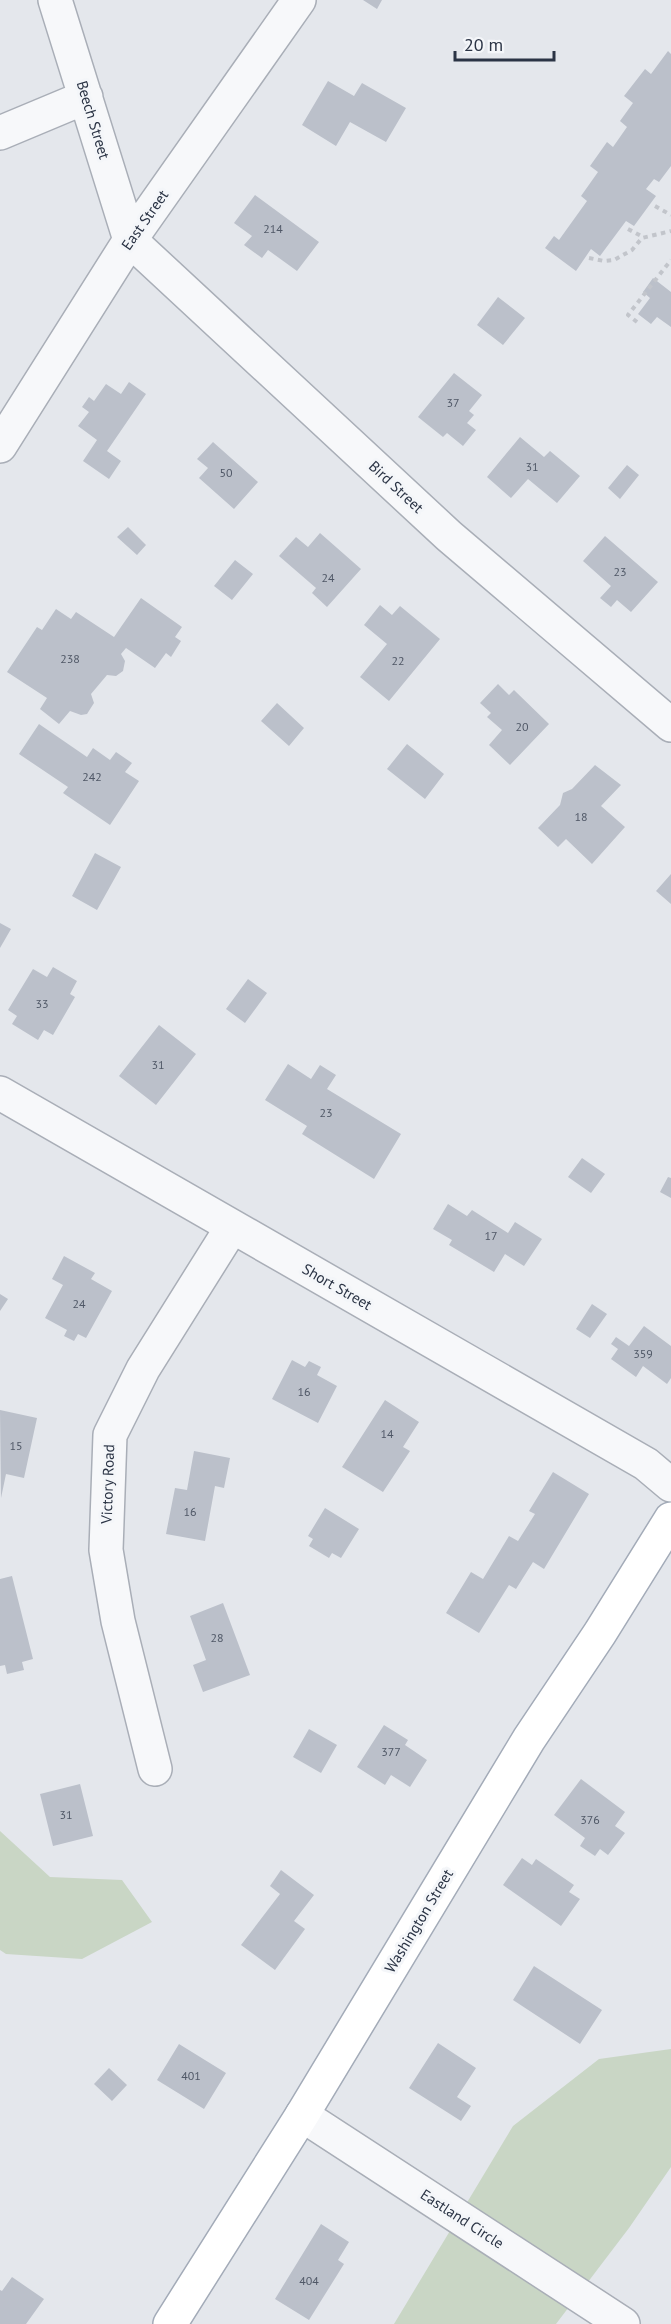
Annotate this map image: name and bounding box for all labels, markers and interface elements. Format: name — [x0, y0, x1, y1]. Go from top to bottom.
scale bar — [455, 24, 554, 62]
text: 20 m — [464, 33, 503, 56]
street label: Beech Street — [73, 78, 114, 161]
street label: East Street — [117, 186, 172, 254]
house number: 214 — [263, 221, 283, 236]
house number: 37 — [446, 395, 460, 410]
street label: Bird Street — [365, 456, 428, 517]
house number: 31 — [525, 459, 539, 474]
house number: 50 — [219, 465, 233, 480]
house number: 23 — [613, 564, 627, 579]
house number: 24 — [321, 570, 335, 585]
house number: 238 — [60, 651, 80, 666]
house number: 22 — [391, 653, 405, 668]
house number: 20 — [515, 719, 529, 734]
house number: 242 — [82, 769, 102, 784]
house number: 18 — [574, 809, 588, 824]
house number: 33 — [35, 996, 49, 1011]
house number: 31 — [151, 1057, 165, 1072]
house number: 23 — [319, 1105, 333, 1120]
house number: 17 — [484, 1228, 498, 1243]
street label: Short Street — [299, 1259, 375, 1314]
house number: 24 — [72, 1296, 86, 1311]
house number: 359 — [633, 1346, 653, 1361]
house number: 16 — [297, 1384, 311, 1399]
house number: 14 — [380, 1426, 394, 1441]
house number: 15 — [9, 1438, 23, 1453]
street label: Victory Road — [97, 1444, 118, 1525]
house number: 16 — [183, 1504, 197, 1519]
house number: 28 — [210, 1630, 224, 1645]
house number: 377 — [381, 1744, 401, 1759]
house number: 31 — [59, 1807, 73, 1822]
house number: 376 — [580, 1812, 600, 1827]
street label: Washington Street — [380, 1865, 457, 1976]
house number: 401 — [181, 2068, 201, 2083]
street label: Eastland Circle — [417, 2185, 507, 2253]
house number: 404 — [299, 2273, 319, 2288]

